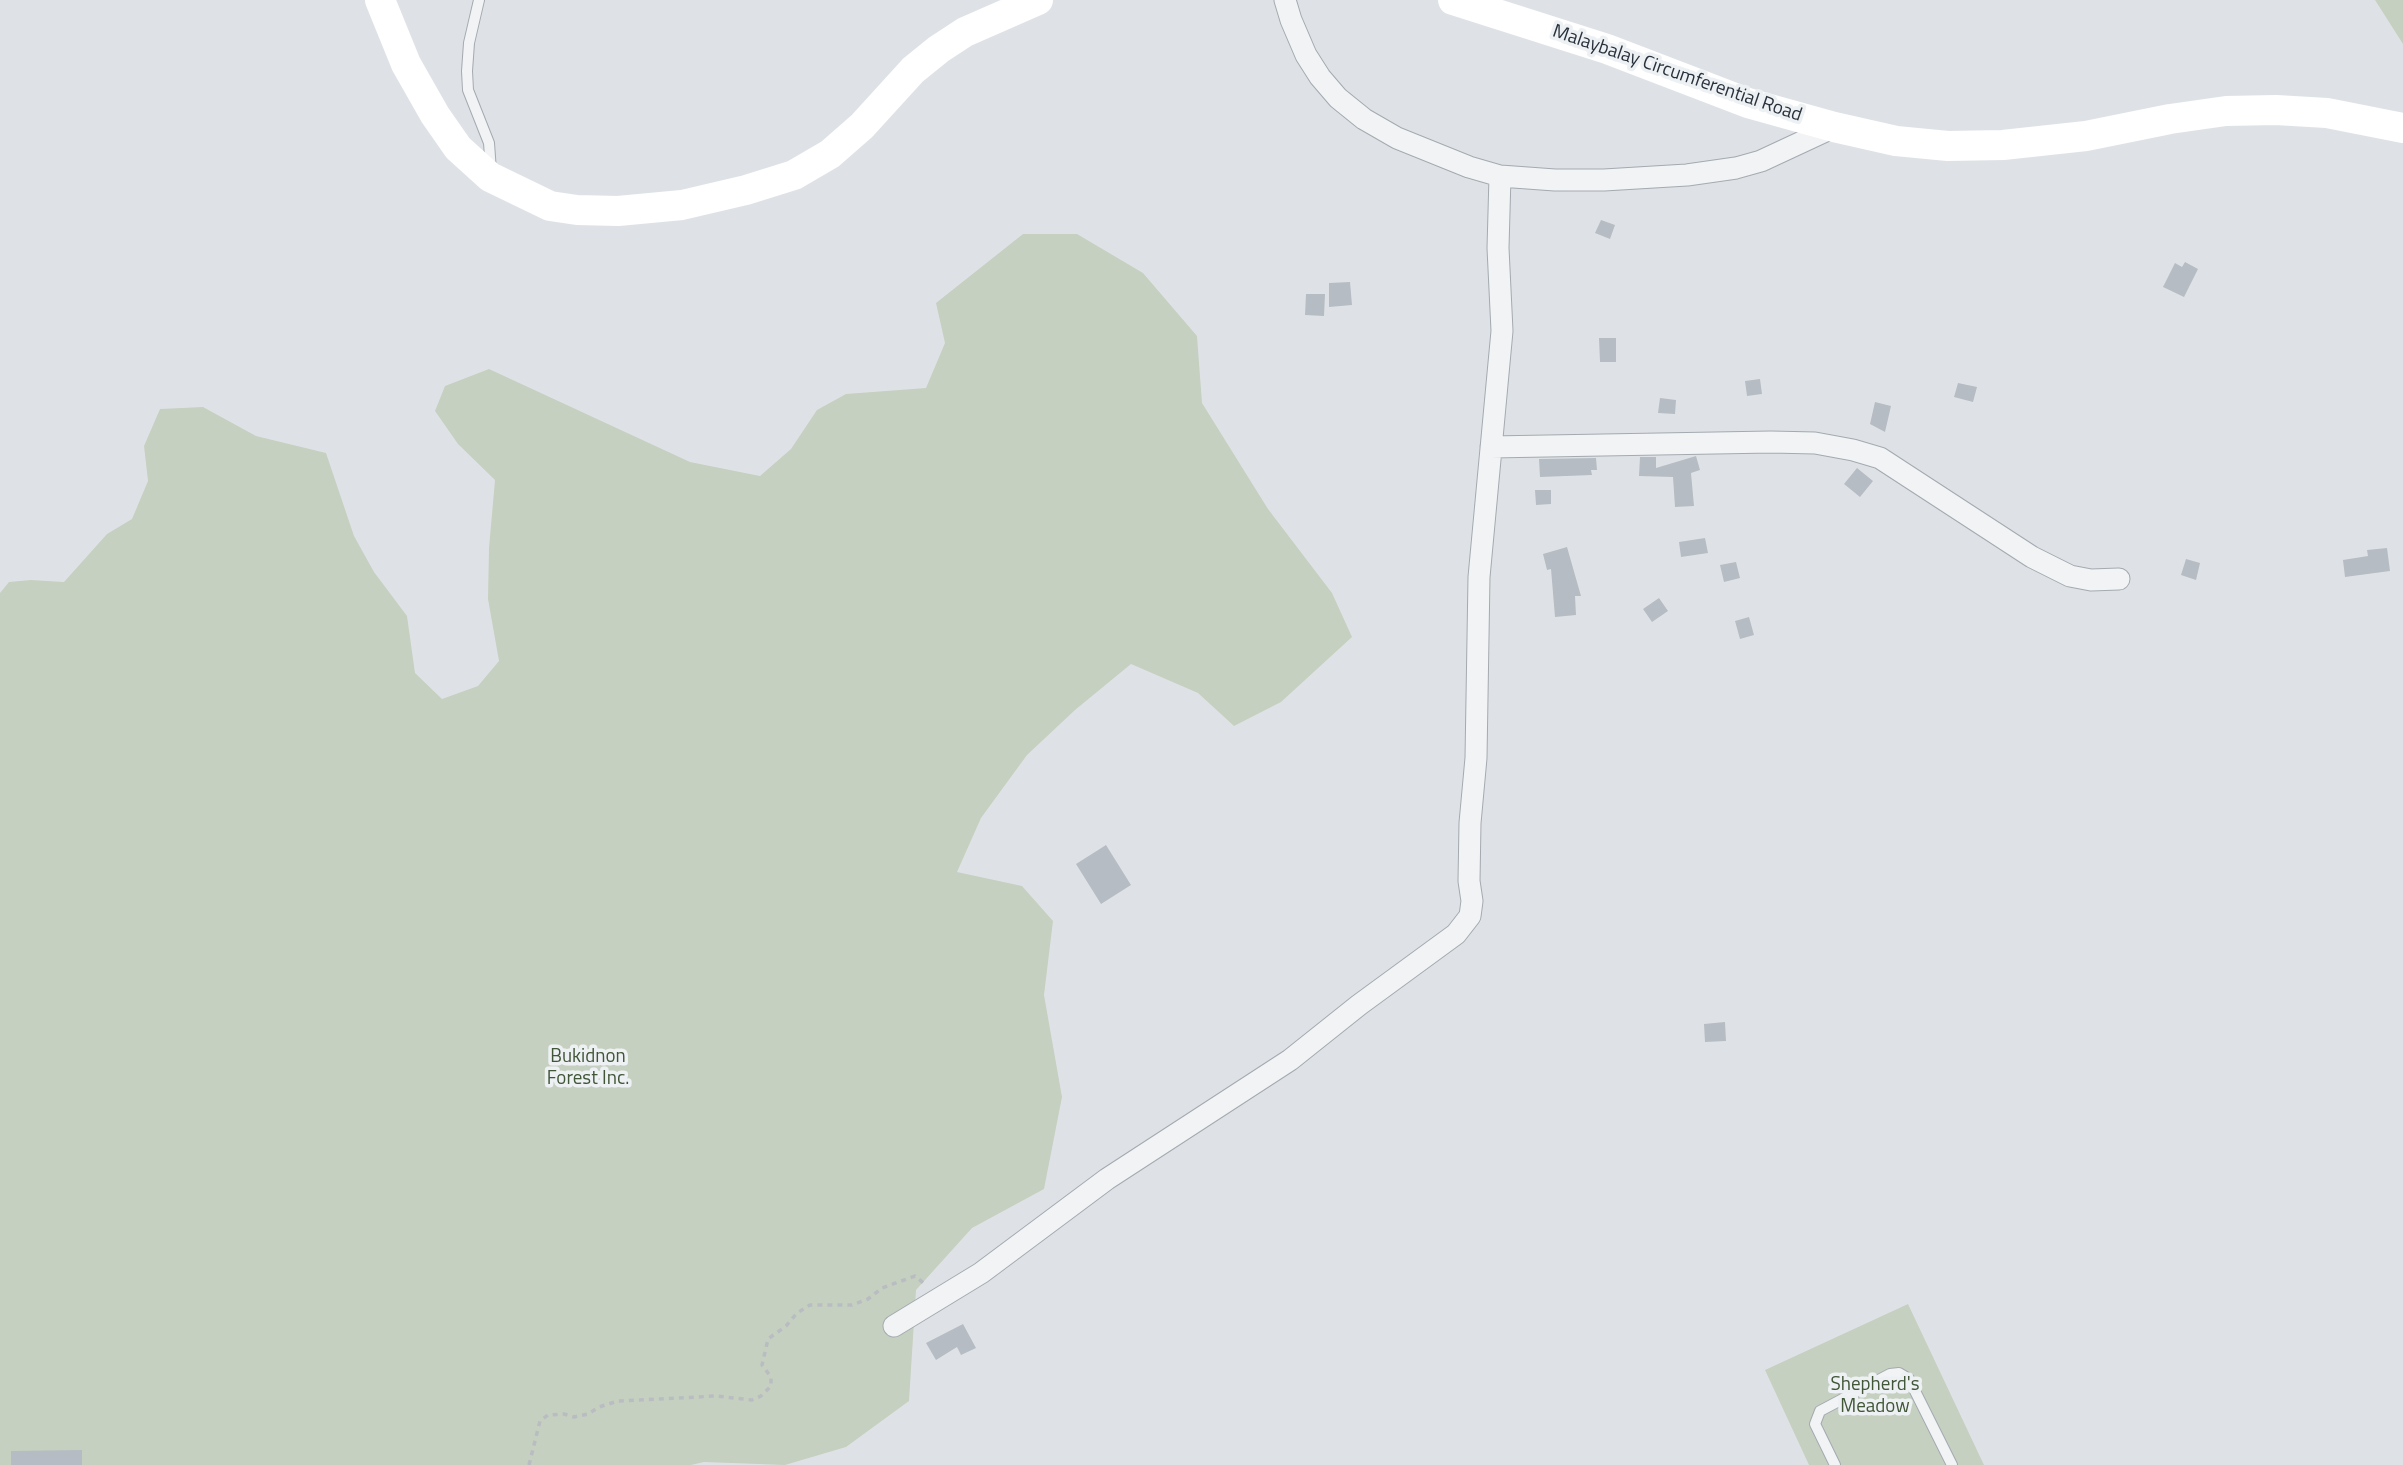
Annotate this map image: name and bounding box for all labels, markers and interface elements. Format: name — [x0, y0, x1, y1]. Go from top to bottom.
street label: Malaybalay Circumferential Road — [1549, 21, 1805, 127]
park label: Bukidnon Forest Inc. — [547, 1046, 629, 1090]
park label: Shepherd's Meadow — [1831, 1374, 1919, 1418]

